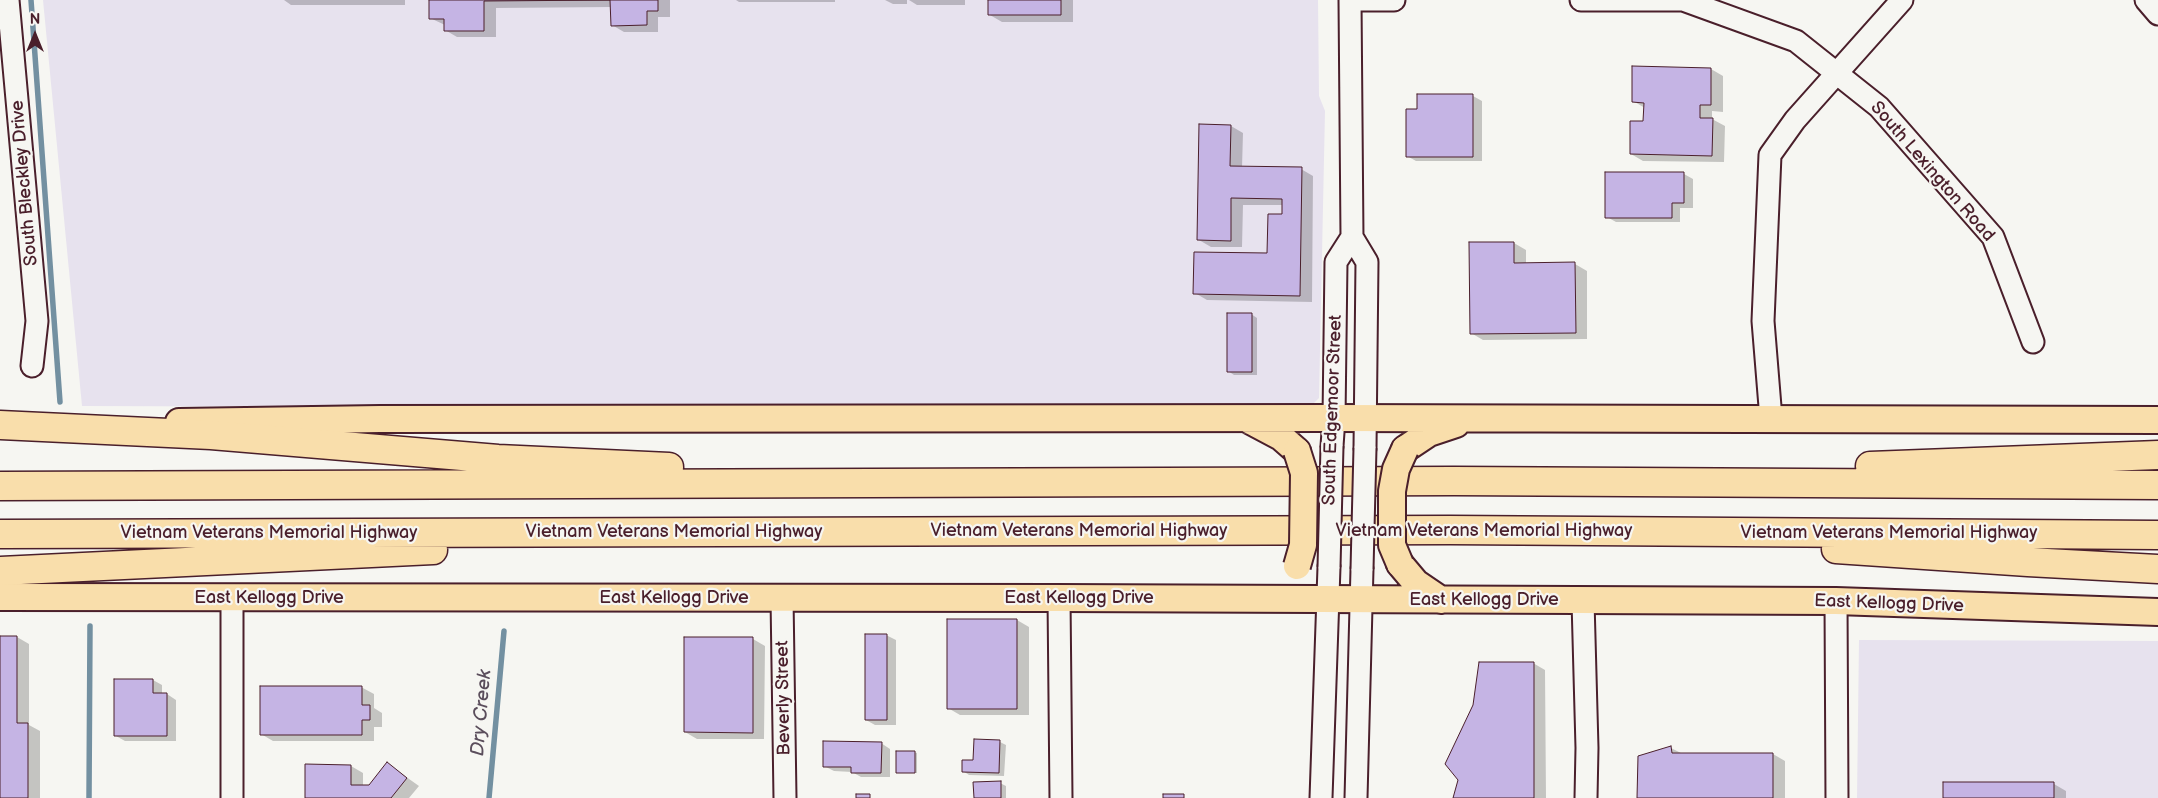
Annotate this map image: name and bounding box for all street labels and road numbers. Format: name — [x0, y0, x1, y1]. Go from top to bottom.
street label: South Lexington Road — [1865, 98, 1999, 246]
street label: South Bleckley Drive — [7, 99, 43, 267]
street label: South Edgemoor Street — [1319, 314, 1347, 506]
street label: Vietnam Veterans Memorial Highway — [931, 520, 1227, 542]
street label: Vietnam Veterans Memorial Highway — [1336, 520, 1632, 542]
street label: Vietnam Veterans Memorial Highway — [526, 521, 822, 543]
street label: Vietnam Veterans Memorial Highway — [121, 522, 417, 544]
street label: Vietnam Veterans Memorial Highway — [1741, 522, 2037, 544]
street label: East Kellogg Drive — [194, 587, 344, 609]
street label: East Kellogg Drive — [599, 587, 749, 609]
street label: East Kellogg Drive — [1004, 587, 1154, 609]
street label: East Kellogg Drive — [1409, 589, 1559, 611]
street label: East Kellogg Drive — [1814, 591, 1964, 617]
street label: Beverly Street — [772, 640, 796, 756]

